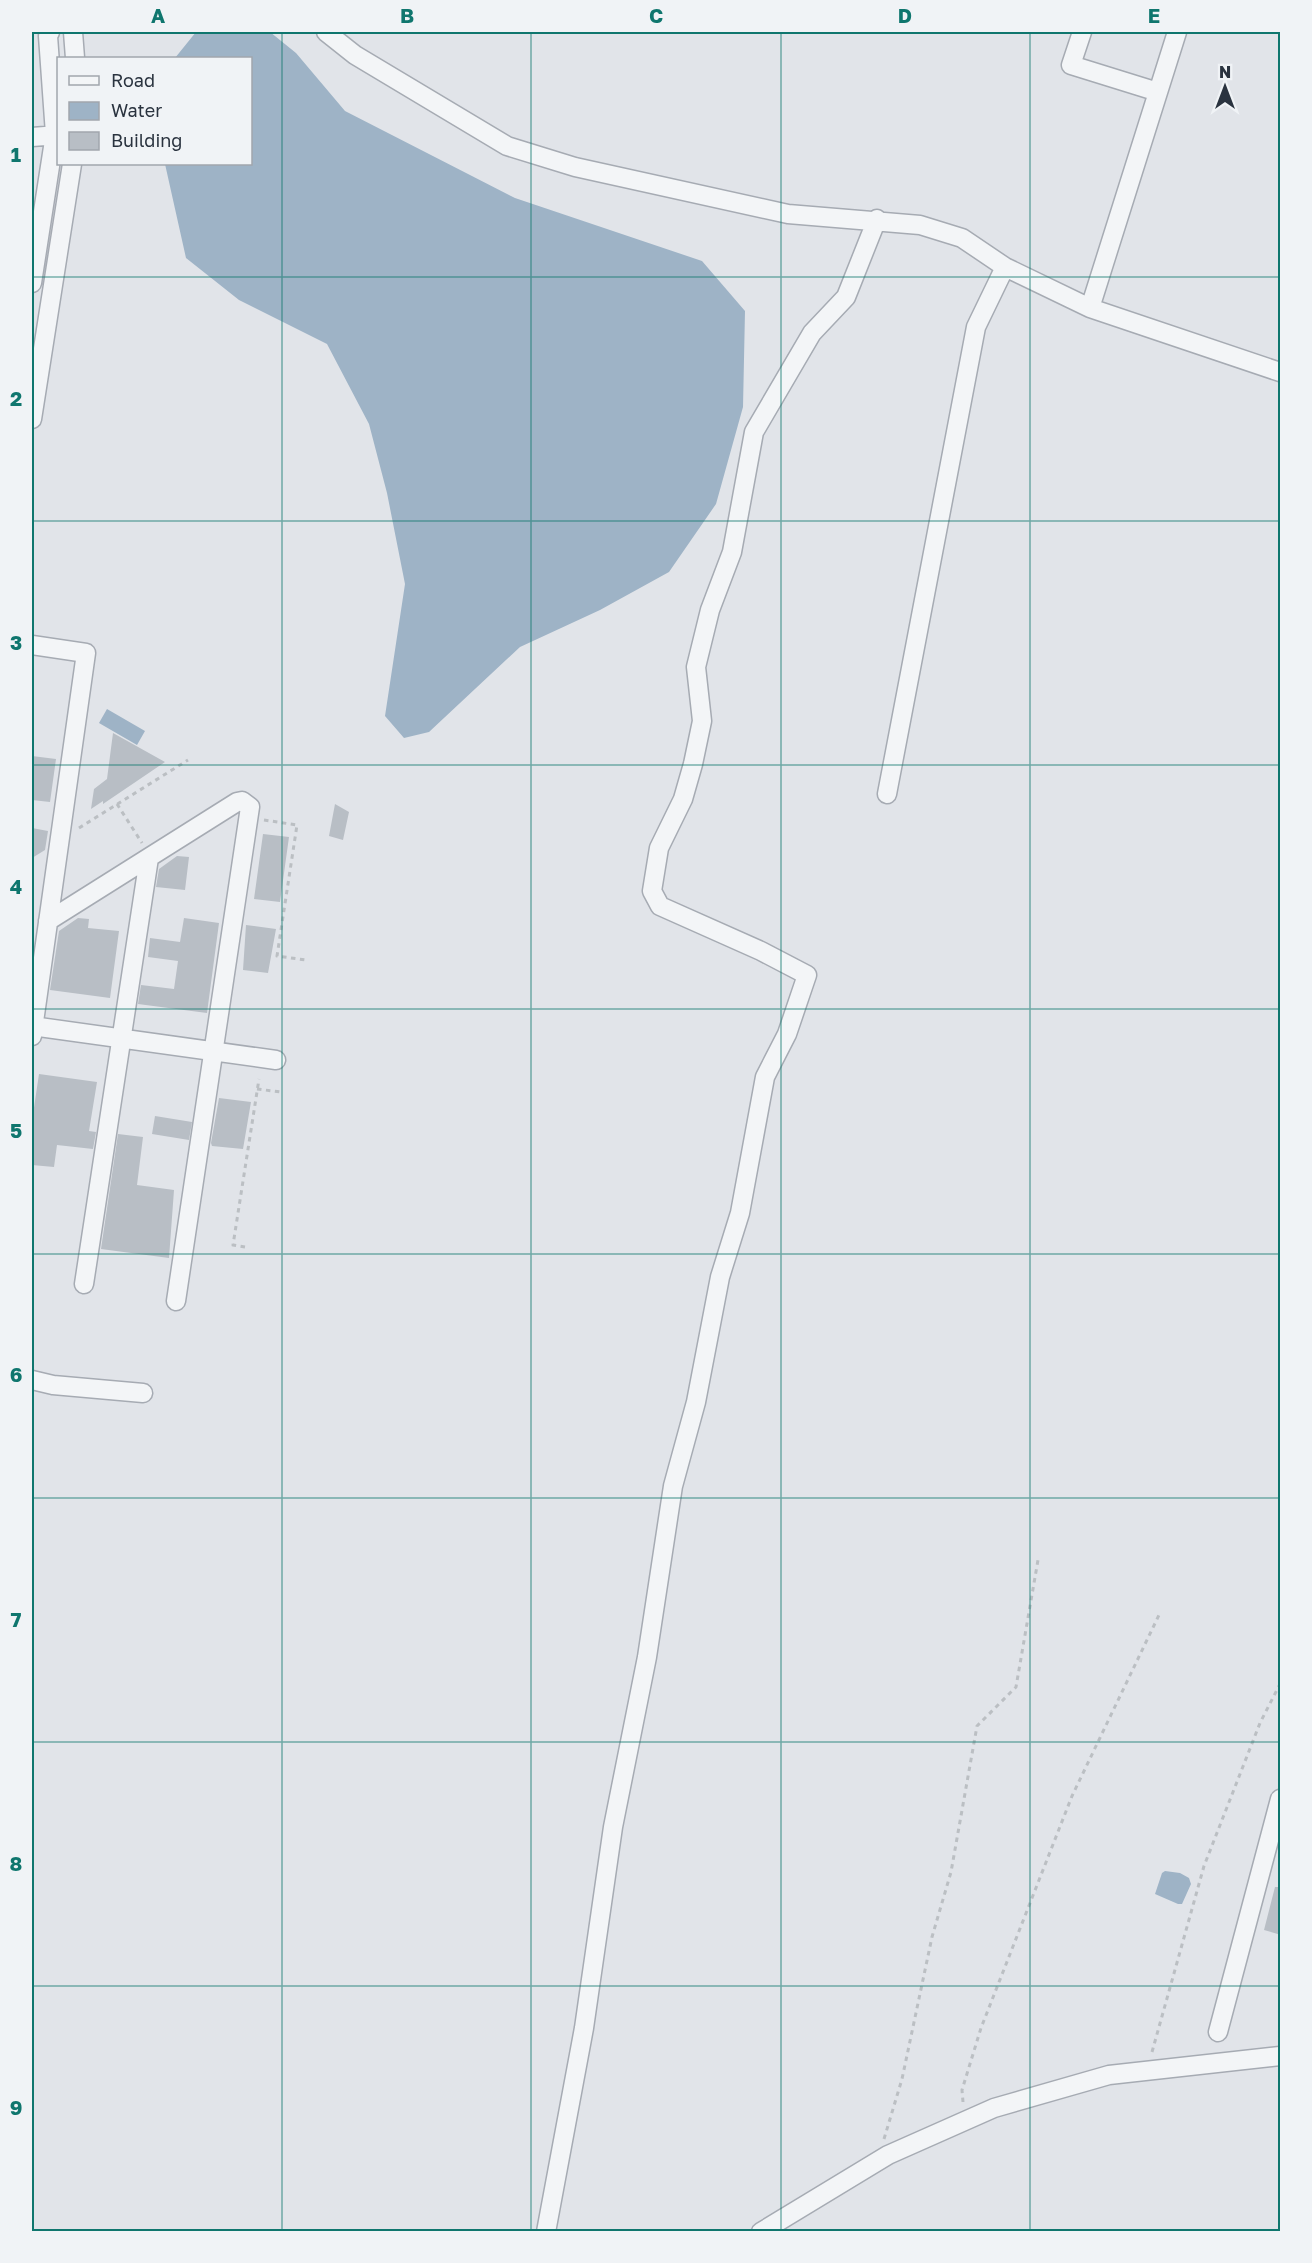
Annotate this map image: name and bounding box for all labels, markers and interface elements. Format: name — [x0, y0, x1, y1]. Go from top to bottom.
text: A — [151, 3, 165, 27]
text: B — [400, 3, 414, 27]
text: C — [649, 3, 663, 27]
text: D — [898, 3, 912, 27]
text: E — [1148, 3, 1160, 27]
legend — [57, 57, 252, 165]
north arrow — [1195, 57, 1255, 117]
text: N — [1219, 62, 1231, 82]
text: Road — [111, 69, 155, 91]
text: Water — [111, 99, 162, 121]
text: Building — [111, 129, 182, 151]
text: 1 — [11, 142, 21, 166]
text: 2 — [10, 386, 22, 410]
text: 3 — [10, 630, 22, 654]
text: 4 — [10, 874, 22, 898]
text: 5 — [10, 1118, 22, 1142]
text: 6 — [10, 1362, 22, 1386]
text: 7 — [11, 1607, 22, 1631]
text: 8 — [10, 1851, 22, 1875]
text: 9 — [10, 2095, 22, 2119]

